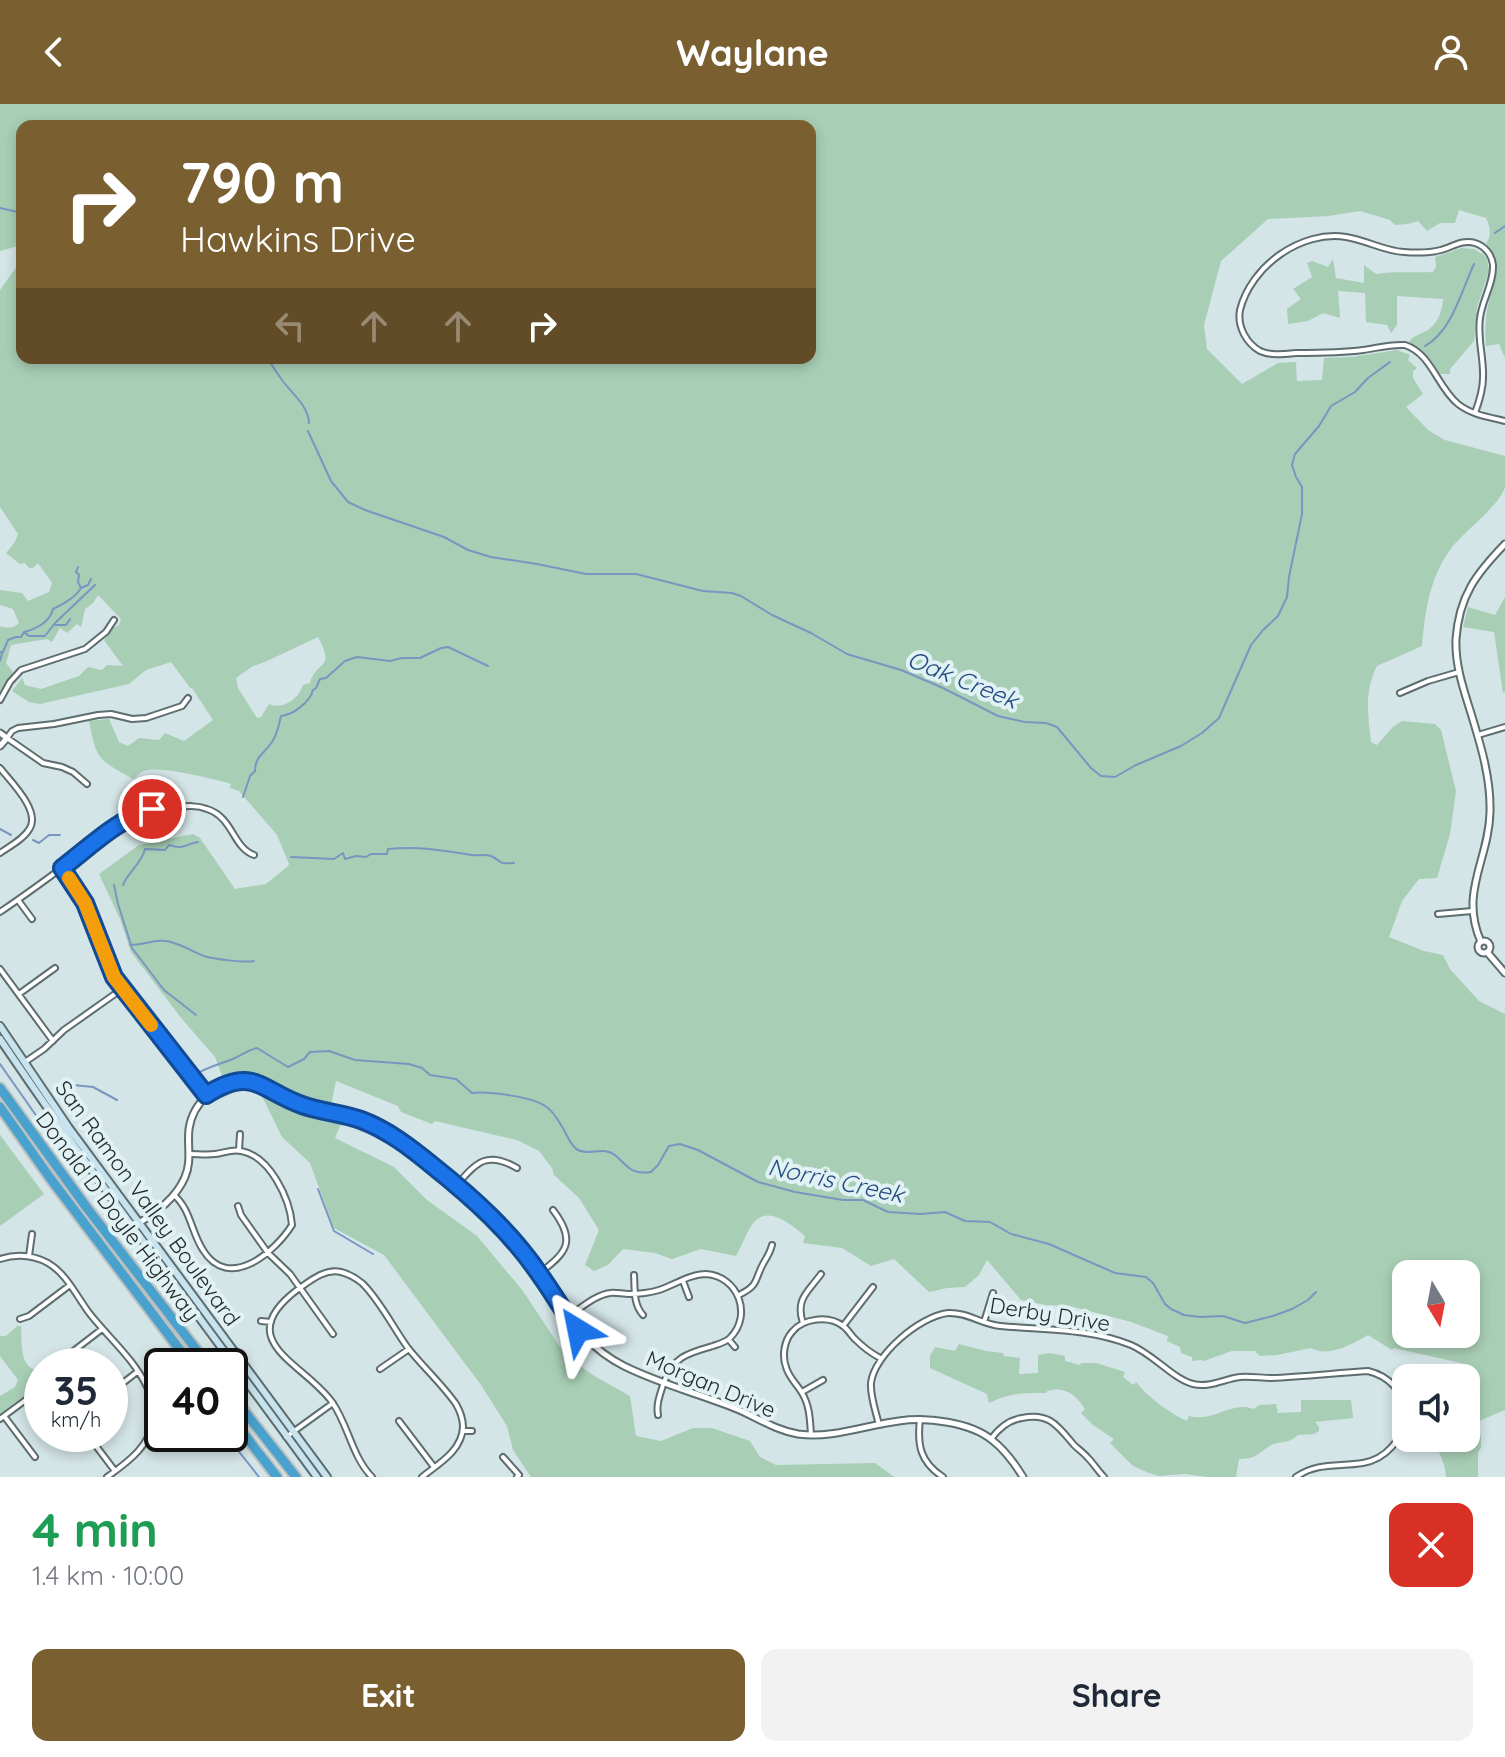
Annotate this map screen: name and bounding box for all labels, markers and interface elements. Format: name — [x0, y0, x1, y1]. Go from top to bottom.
icon: back — [32, 30, 76, 74]
text: Waylane — [676, 30, 829, 75]
icon: person — [1429, 30, 1473, 74]
text: 790 m — [180, 147, 344, 217]
icon: right — [48, 152, 152, 256]
text: Hawkins Drive — [180, 216, 416, 261]
icon: left — [268, 304, 312, 348]
icon: ahead — [352, 304, 396, 348]
icon: ahead — [436, 304, 480, 348]
icon: right — [520, 304, 564, 348]
water label: Oak Creek — [903, 643, 1025, 716]
pin — [118, 775, 186, 843]
icon: arrive — [130, 787, 174, 831]
street label: San Ramon Valley Boulevard — [50, 1075, 246, 1331]
street label: Donald D Doyle Highway — [30, 1105, 206, 1327]
water label: Norris Creek — [766, 1151, 909, 1209]
north arrow — [1392, 1260, 1480, 1348]
map controls — [1392, 1260, 1480, 1452]
position arrow — [536, 1288, 620, 1372]
street label: Derby Drive — [988, 1291, 1112, 1337]
street label: Morgan Drive — [642, 1344, 780, 1424]
speed limit sign: 40 — [144, 1348, 248, 1452]
button: sound — [1392, 1364, 1480, 1452]
text: 35 — [54, 1365, 98, 1415]
text: km/h — [51, 1407, 101, 1432]
text: 4 min — [32, 1499, 158, 1559]
button: close — [1389, 1503, 1473, 1587]
text: 1.4 km · 10:00 — [32, 1559, 184, 1592]
button: Exit — [32, 1649, 745, 1741]
button: Share — [761, 1649, 1473, 1741]

